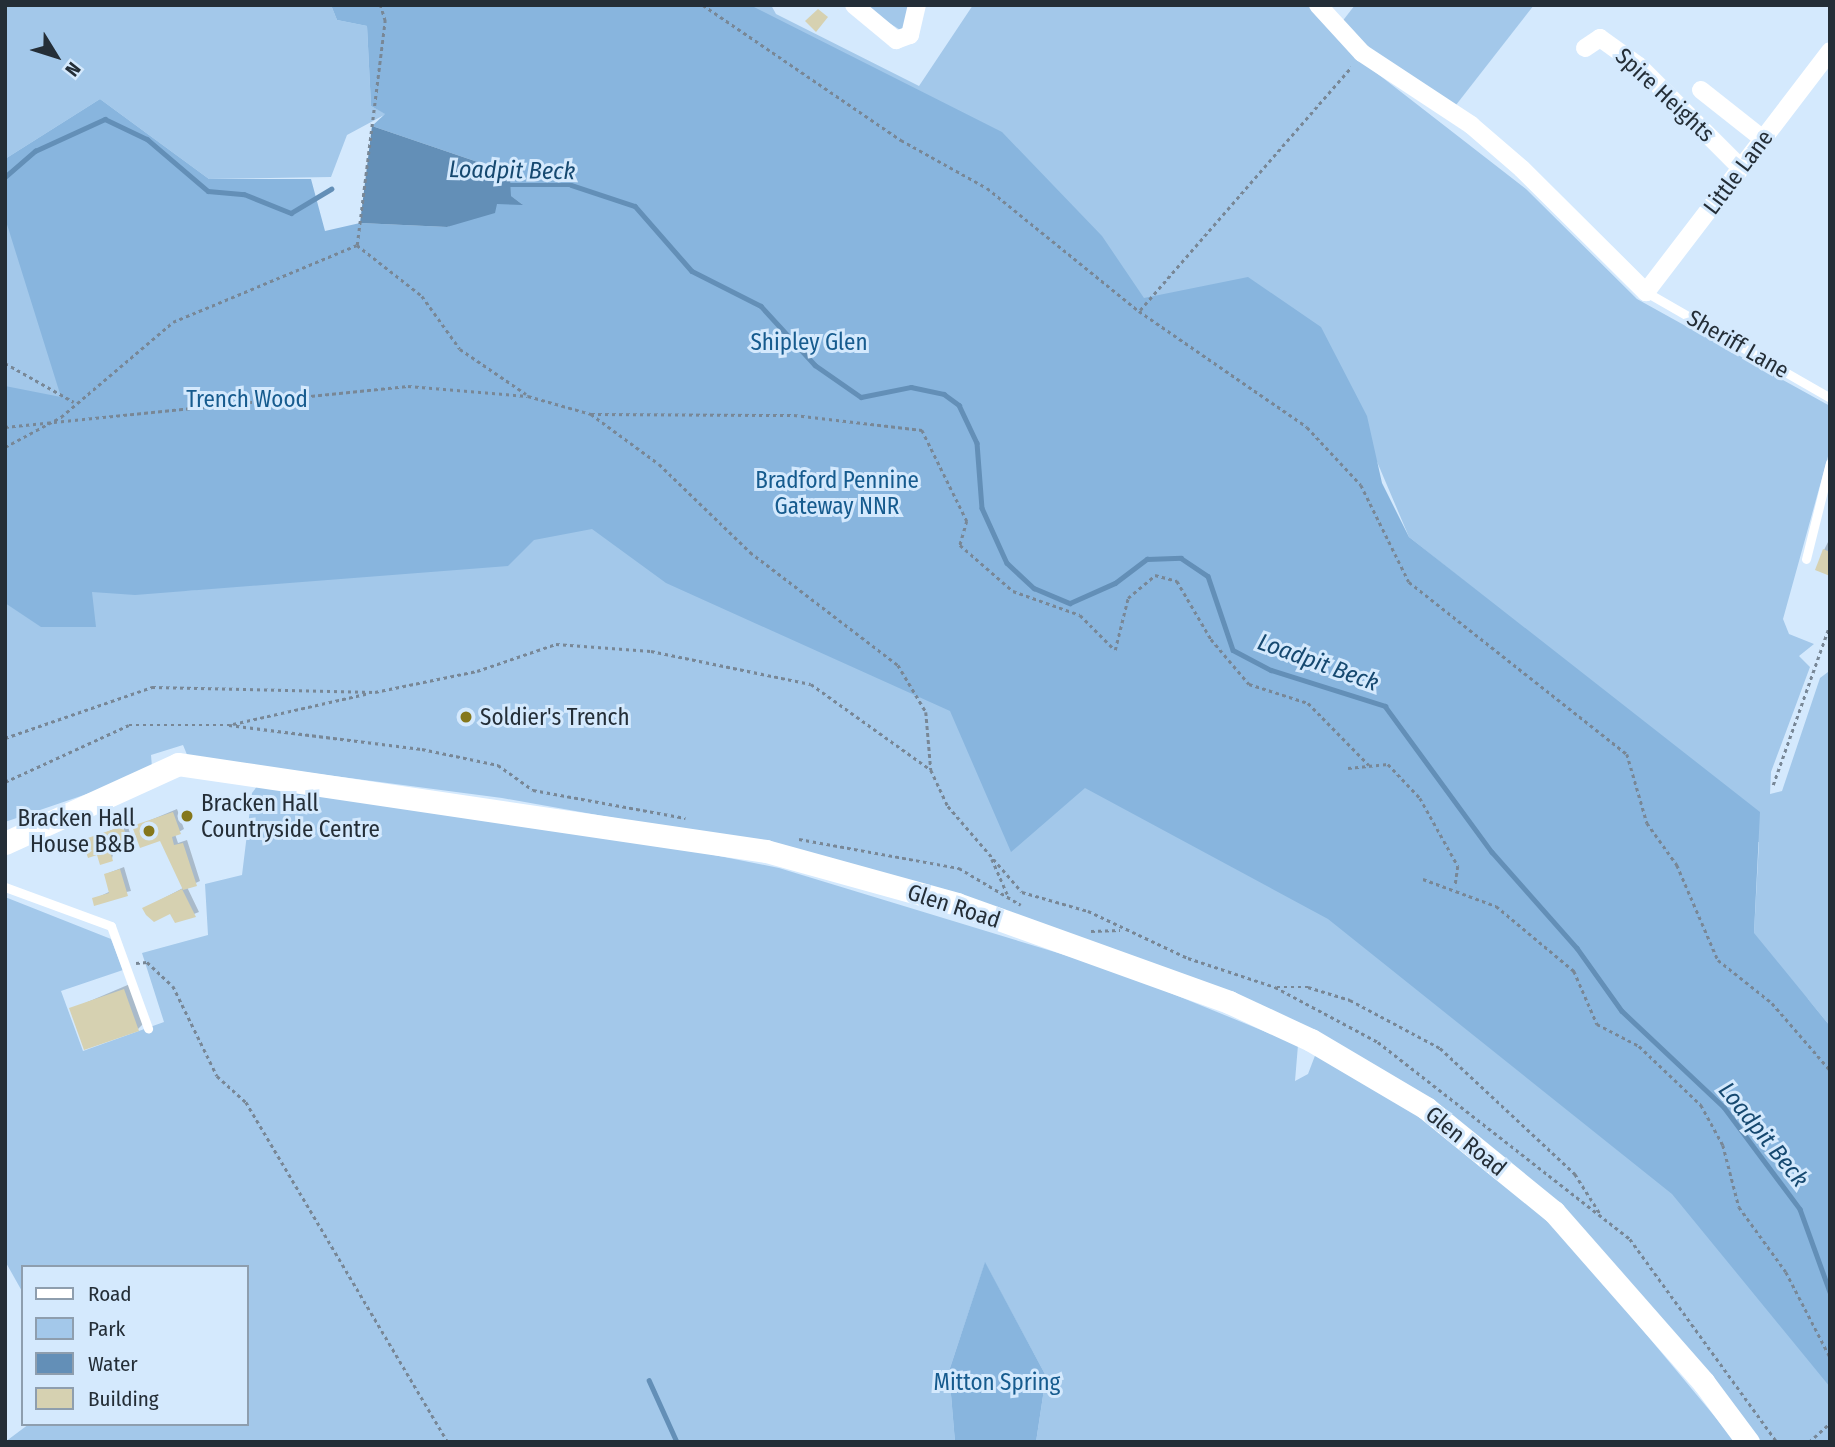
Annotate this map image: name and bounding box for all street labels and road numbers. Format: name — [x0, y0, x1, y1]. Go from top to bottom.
street label: Spire Heights — [1610, 42, 1720, 148]
street label: Little Lane — [1697, 124, 1779, 220]
street label: Sheriff Lane — [1682, 304, 1794, 384]
street label: Glen Road — [904, 878, 1004, 934]
street label: Glen Road — [1420, 1100, 1512, 1182]

